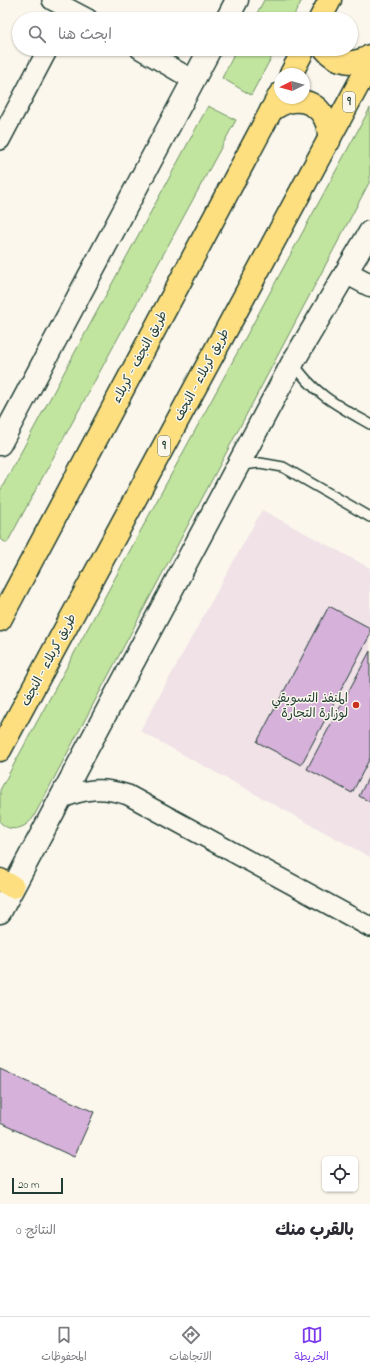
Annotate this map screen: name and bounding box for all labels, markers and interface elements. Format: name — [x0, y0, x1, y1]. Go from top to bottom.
search box — [12, 12, 358, 56]
icon: search — [26, 23, 48, 45]
text: ابحث هنا — [58, 24, 112, 46]
north arrow — [274, 68, 310, 104]
road number: 9 — [343, 92, 355, 112]
street label: طريق النجف - كربلاء — [108, 307, 172, 407]
street label: طريق كربلاء - النجف — [170, 325, 234, 425]
road number: 9 — [158, 436, 170, 456]
street label: طريق كربلاء - النجف — [17, 610, 81, 710]
place label: المنفذ التسويقي لوزارة التجارة — [271, 689, 348, 723]
marker: المنفذ التسويقي لوزارة التجارة — [351, 700, 361, 710]
map controls — [322, 1156, 358, 1192]
button: locate — [322, 1156, 358, 1192]
scale bar — [12, 1176, 63, 1195]
text: 20 m — [18, 1177, 40, 1193]
text: بالقرب منك — [275, 1218, 354, 1243]
text: النتائج: 0 — [16, 1221, 56, 1240]
tab: المحفوظات — [41, 1324, 87, 1366]
tab: الاتجاهات — [169, 1324, 212, 1366]
tab: الخريطة — [294, 1324, 329, 1366]

